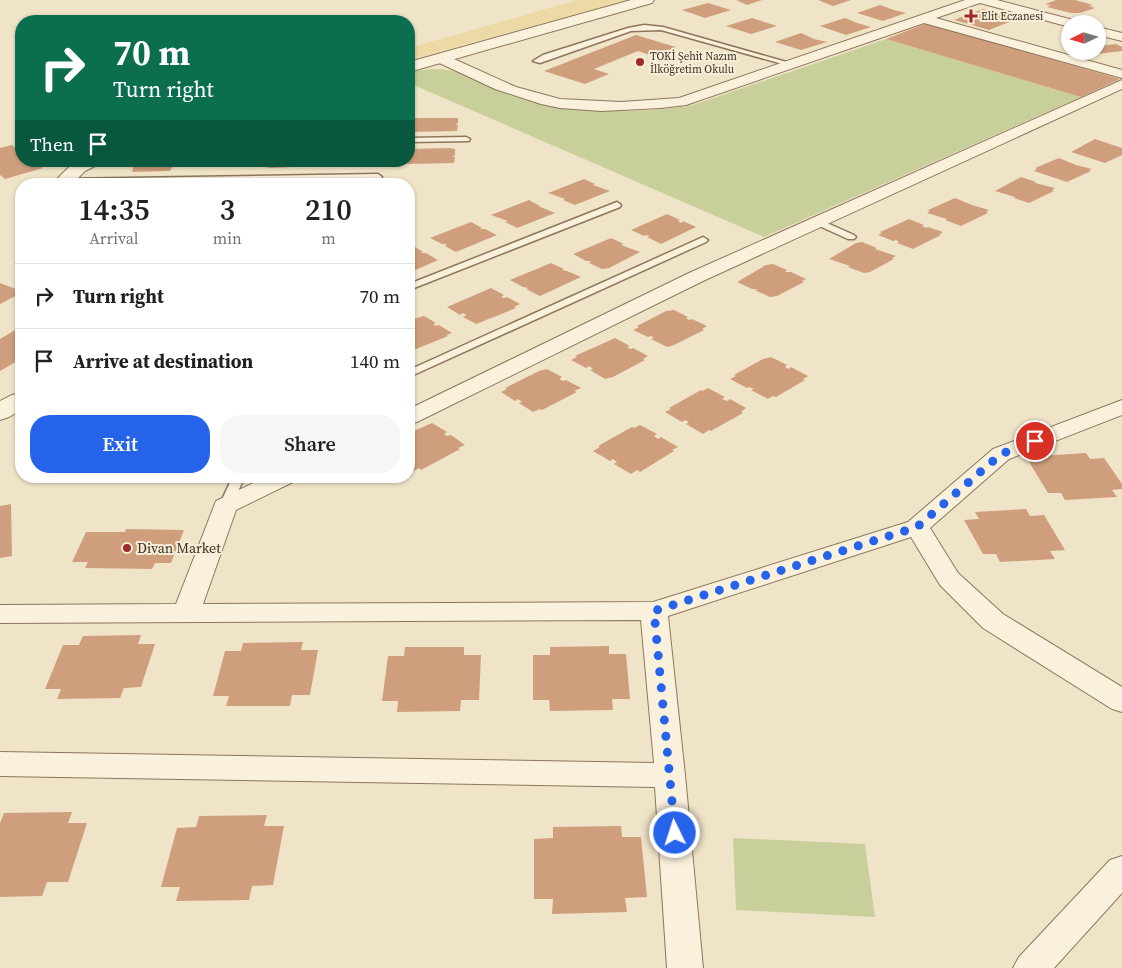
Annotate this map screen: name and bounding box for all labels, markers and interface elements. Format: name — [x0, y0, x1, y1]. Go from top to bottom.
place label: Elit Eczanesi — [981, 9, 1043, 24]
marker: Elit Eczanesi — [965, 10, 977, 22]
north arrow — [1061, 15, 1106, 60]
map controls — [1061, 15, 1106, 60]
text: 70 m — [113, 29, 190, 77]
icon: right — [30, 35, 95, 100]
place label: TOKİ Şehit Nazım İlköğretim Okulu — [650, 49, 737, 77]
marker: TOKİ Şehit Nazım İlköğretim Okulu — [634, 56, 646, 68]
text: Turn right — [113, 74, 214, 104]
icon: arrive — [84, 130, 112, 158]
text: Then — [30, 131, 74, 157]
text: 14:35 — [78, 189, 150, 230]
text: 3 — [219, 189, 235, 230]
text: 210 — [305, 189, 352, 230]
text: Arrival — [89, 227, 139, 249]
text: min — [213, 227, 242, 249]
text: m — [321, 227, 336, 249]
icon: right — [30, 282, 58, 310]
text: Turn right — [73, 283, 164, 309]
text: 70 m — [359, 283, 400, 309]
icon: arrive — [30, 347, 58, 375]
text: Arrive at destination — [73, 348, 253, 374]
text: 140 m — [350, 348, 400, 374]
button: Exit — [30, 415, 210, 473]
button: Share — [220, 415, 400, 473]
pin — [1014, 420, 1056, 462]
icon: arrive — [1021, 427, 1049, 455]
place label: Divan Market — [137, 538, 221, 558]
marker: Divan Market — [121, 542, 133, 554]
position arrow — [648, 806, 700, 858]

